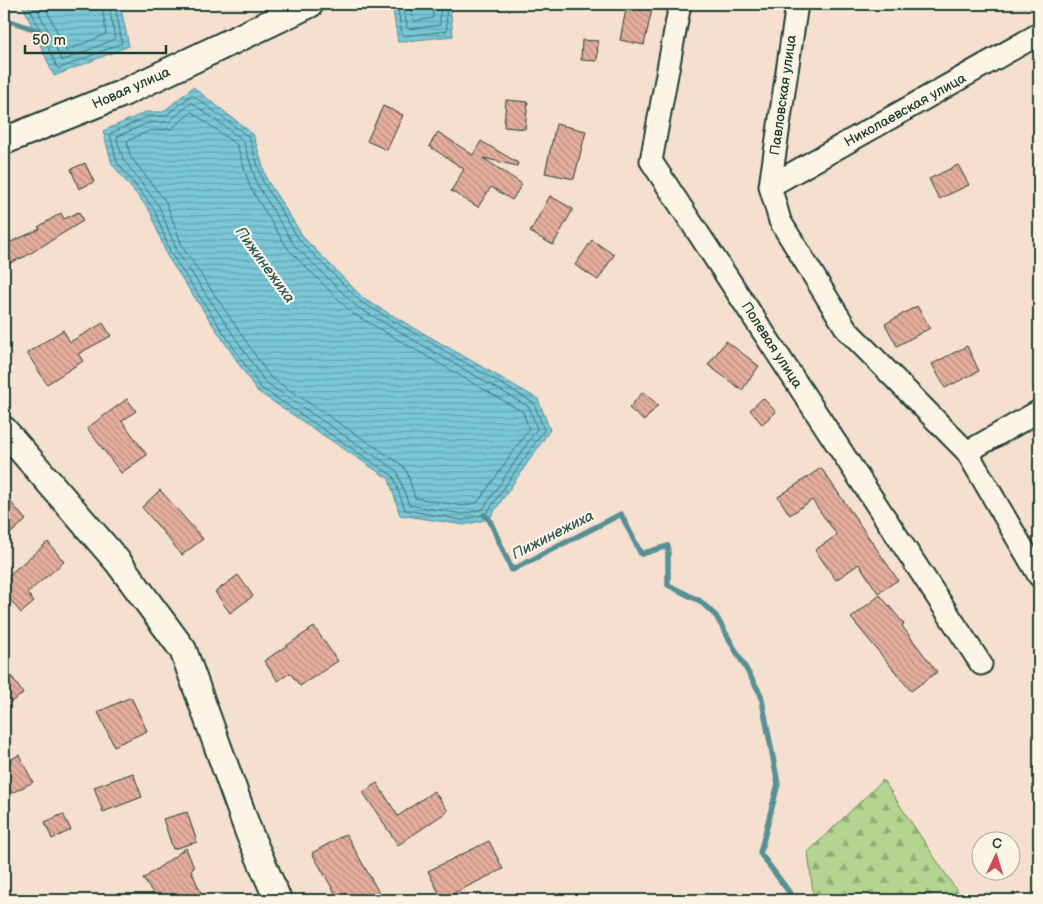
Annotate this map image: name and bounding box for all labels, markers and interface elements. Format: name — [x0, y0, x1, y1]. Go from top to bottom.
scale bar — [25, 22, 166, 54]
text: 50 m — [32, 31, 66, 50]
street label: Павловская улица — [766, 33, 800, 156]
street label: Новая улица — [89, 63, 173, 113]
street label: Николаевская улица — [841, 69, 969, 151]
water label: Пижинежиха — [231, 223, 299, 307]
street label: Полевая улица — [738, 299, 807, 392]
water label: Пижинежиха — [509, 506, 597, 564]
north arrow — [970, 832, 1020, 882]
text: С — [991, 835, 1003, 852]

